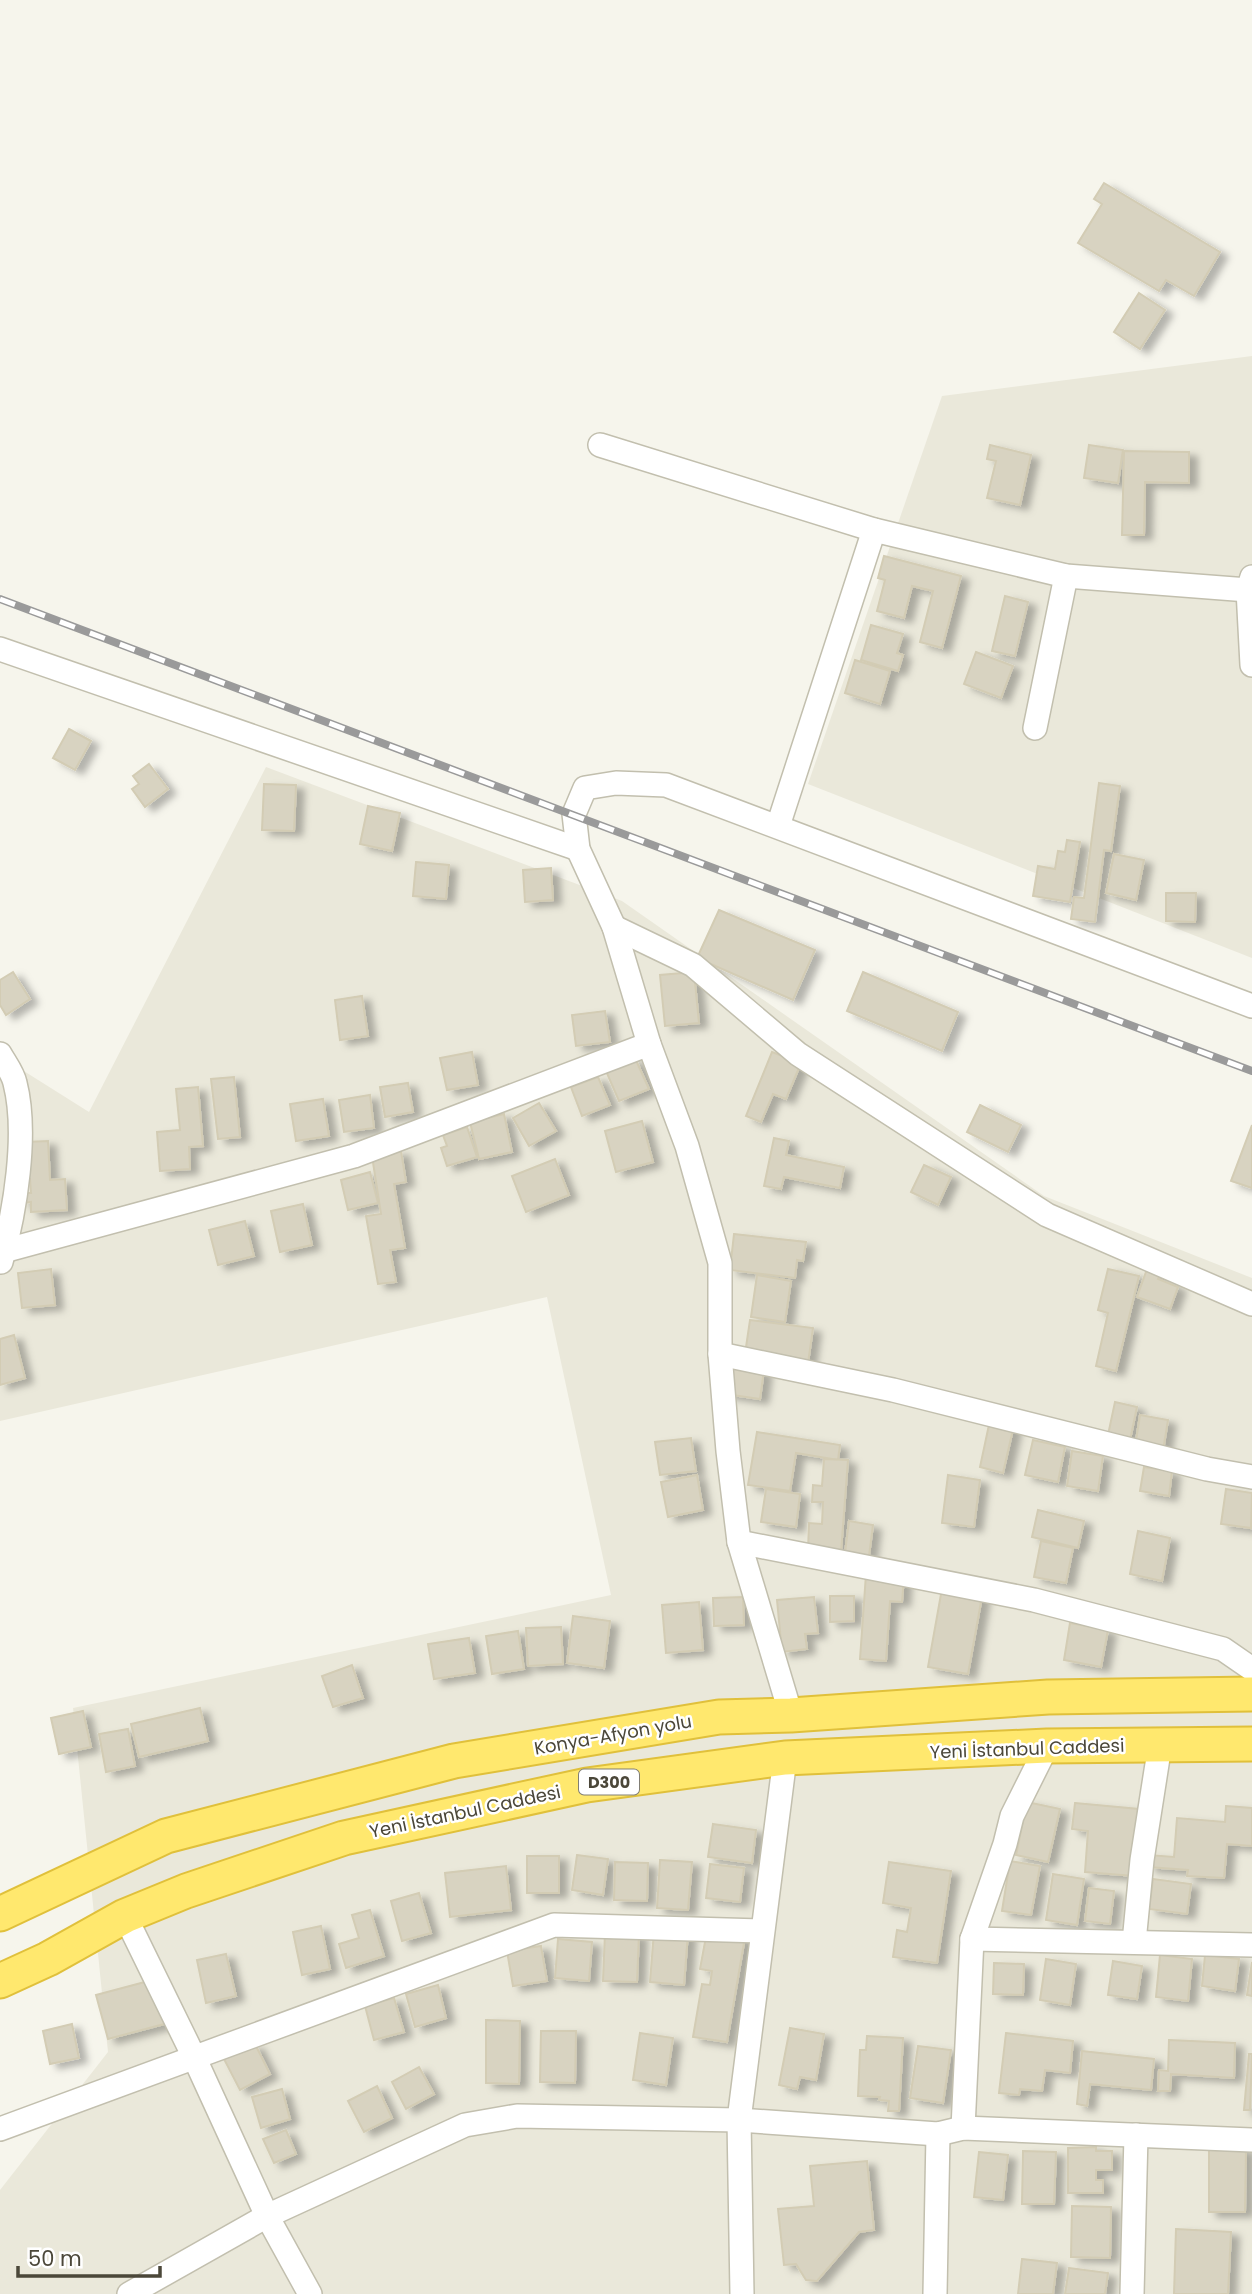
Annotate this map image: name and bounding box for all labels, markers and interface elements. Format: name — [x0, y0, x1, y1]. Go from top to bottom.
street label: Konya-Afyon yolu — [532, 1708, 694, 1761]
street label: Yeni İstanbul Caddesi — [929, 1733, 1125, 1764]
road number: D300 — [579, 1770, 639, 1795]
street label: Yeni İstanbul Caddesi — [367, 1779, 563, 1844]
scale bar — [18, 2234, 159, 2278]
text: 50 m — [28, 2244, 82, 2273]

